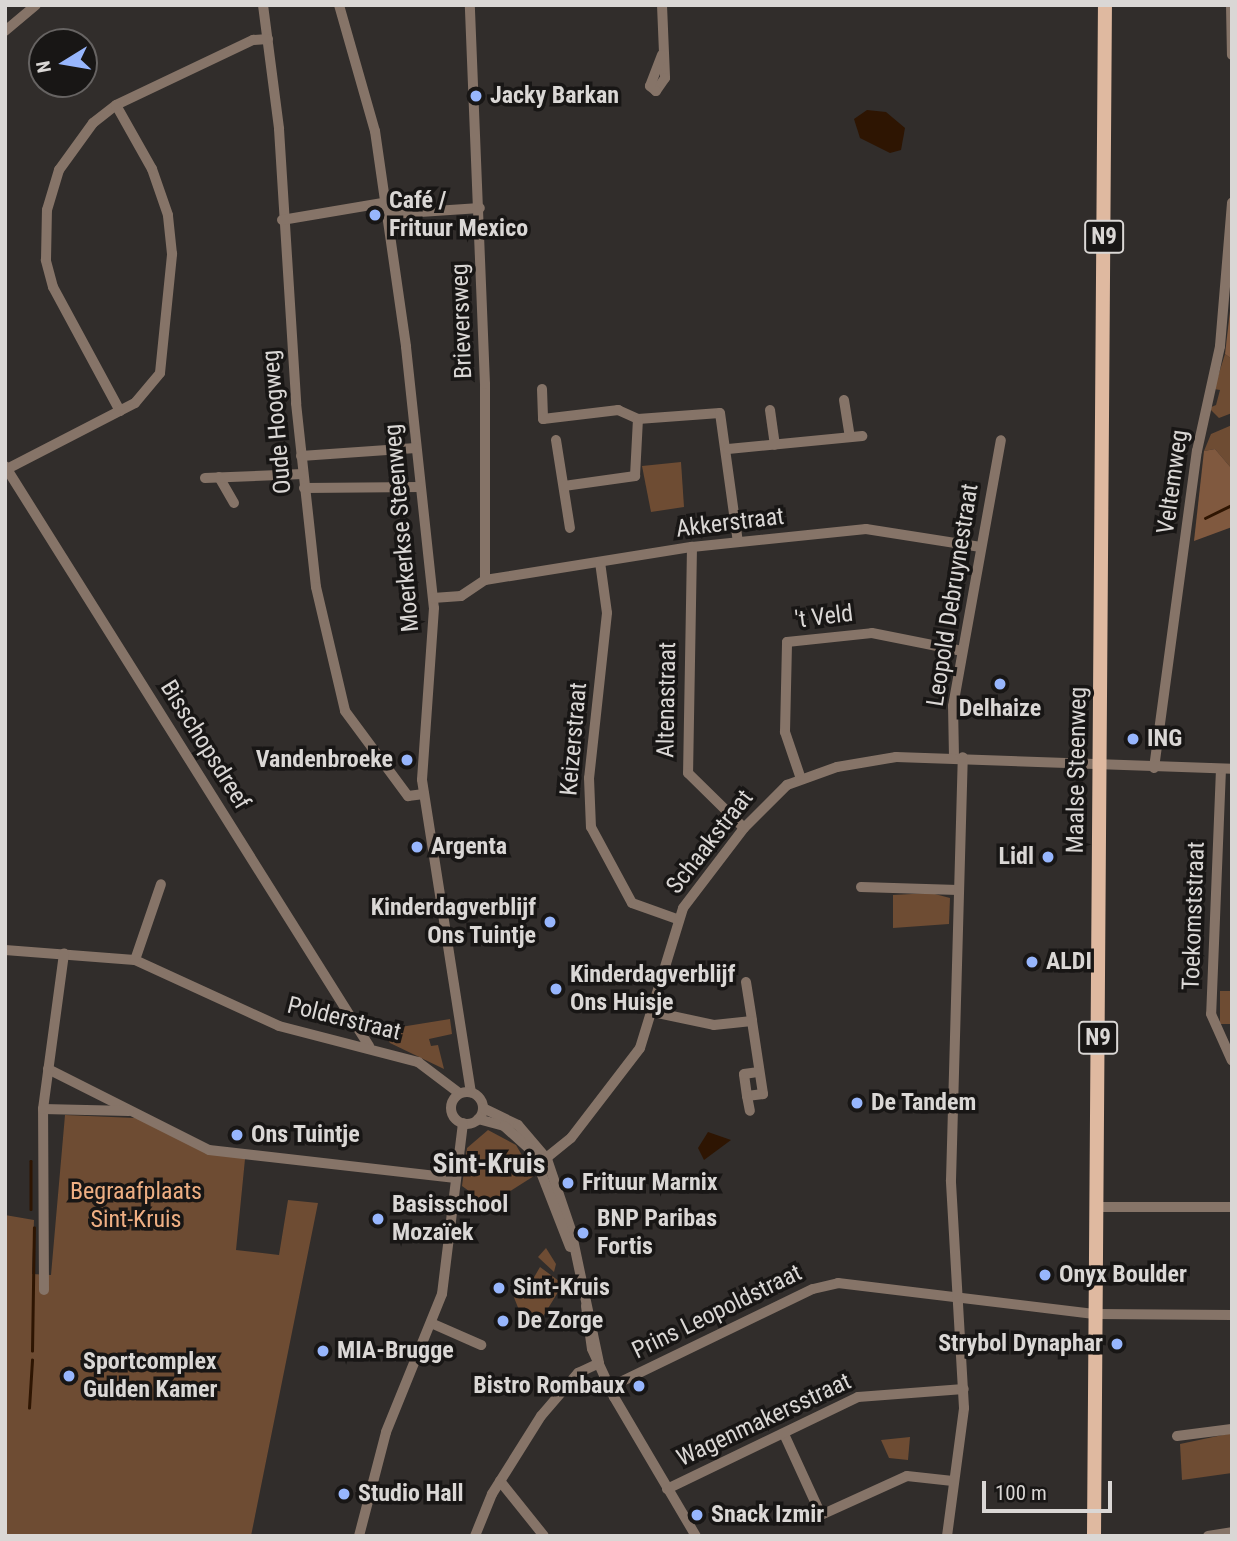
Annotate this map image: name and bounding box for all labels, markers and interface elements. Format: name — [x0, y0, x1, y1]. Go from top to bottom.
north arrow — [28, 28, 98, 98]
text: N — [31, 59, 56, 75]
place label: Jacky Barkan — [490, 82, 619, 110]
marker: Jacky Barkan — [468, 88, 484, 104]
place label: Café / Frituur Mexico — [389, 187, 528, 243]
marker: Café / Frituur Mexico — [367, 207, 383, 223]
road number: N9 — [1083, 218, 1125, 256]
street label: Brieversweg — [446, 263, 478, 379]
street label: Oude Hoogweg — [256, 349, 298, 495]
street label: Moerkerkse Steenweg — [379, 423, 425, 633]
street label: Veltemweg — [1151, 428, 1195, 536]
street label: Leopold Debruynestraat — [921, 482, 985, 708]
street label: Akkerstraat — [674, 502, 786, 544]
street label: 't Veld — [793, 599, 855, 635]
street label: Altenastraat — [652, 642, 682, 758]
street label: Bisschopsdreef — [154, 675, 256, 815]
marker: Delhaize — [992, 676, 1008, 692]
street label: Keizerstraat — [555, 681, 593, 797]
street label: Maalse Steenweg — [1061, 686, 1093, 854]
place label: Delhaize — [959, 695, 1041, 723]
place label: ING — [1147, 725, 1182, 753]
marker: ING — [1125, 731, 1141, 747]
place label: Vandenbroeke — [256, 746, 393, 774]
marker: Vandenbroeke — [399, 752, 415, 768]
street label: Schaakstraat — [661, 784, 759, 900]
place label: Argenta — [431, 833, 507, 861]
marker: Argenta — [409, 839, 425, 855]
street label: Toekomststraat — [1177, 841, 1211, 991]
place label: Lidl — [999, 843, 1034, 871]
marker: Lidl — [1040, 849, 1056, 865]
place label: Kinderdagverblijf Ons Tuintje — [371, 894, 536, 950]
marker: Kinderdagverblijf Ons Tuintje — [542, 914, 558, 930]
place label: ALDI — [1046, 948, 1092, 976]
marker: ALDI — [1024, 954, 1040, 970]
place label: Kinderdagverblijf Ons Huisje — [570, 961, 735, 1017]
marker: Kinderdagverblijf Ons Huisje — [548, 981, 564, 997]
street label: Polderstraat — [284, 991, 404, 1047]
road number: N9 — [1077, 1018, 1119, 1058]
place label: De Tandem — [871, 1089, 977, 1117]
marker: De Tandem — [849, 1095, 865, 1111]
place label: Ons Tuintje — [251, 1121, 360, 1149]
marker: Ons Tuintje — [229, 1127, 245, 1143]
district label: Sint-Kruis — [433, 1147, 545, 1181]
place label: Frituur Marnix — [582, 1169, 718, 1197]
marker: Frituur Marnix — [560, 1175, 576, 1191]
park label: Begraafplaats Sint-Kruis — [70, 1178, 202, 1234]
place label: Basisschool Mozaïek — [392, 1191, 508, 1247]
place label: BNP Paribas Fortis — [597, 1205, 717, 1261]
marker: Basisschool Mozaïek — [370, 1211, 386, 1227]
marker: BNP Paribas Fortis — [575, 1225, 591, 1241]
street label: Prins Leopoldstraat — [627, 1258, 807, 1366]
place label: Onyx Boulder — [1059, 1261, 1187, 1289]
marker: Onyx Boulder — [1037, 1267, 1053, 1283]
place label: Sint-Kruis — [513, 1274, 610, 1302]
marker: Sint-Kruis — [491, 1280, 507, 1296]
place label: De Zorge — [517, 1307, 603, 1335]
marker: De Zorge — [495, 1313, 511, 1329]
place label: Strybol Dynaphar — [938, 1330, 1103, 1358]
marker: Strybol Dynaphar — [1109, 1336, 1125, 1352]
place label: MIA-Brugge — [337, 1337, 454, 1365]
marker: MIA-Brugge — [315, 1343, 331, 1359]
place label: Sportcomplex Gulden Kamer — [83, 1348, 217, 1404]
street label: Wagenmakersstraat — [672, 1367, 856, 1473]
marker: Sportcomplex Gulden Kamer — [61, 1368, 77, 1384]
place label: Bistro Rombaux — [473, 1372, 625, 1400]
marker: Bistro Rombaux — [631, 1378, 647, 1394]
scale bar — [985, 1468, 1114, 1512]
place label: Studio Hall — [358, 1480, 464, 1508]
text: 100 m — [995, 1481, 1047, 1505]
marker: Studio Hall — [336, 1486, 352, 1502]
place label: Snack Izmir — [711, 1501, 824, 1529]
marker: Snack Izmir — [689, 1507, 705, 1523]

